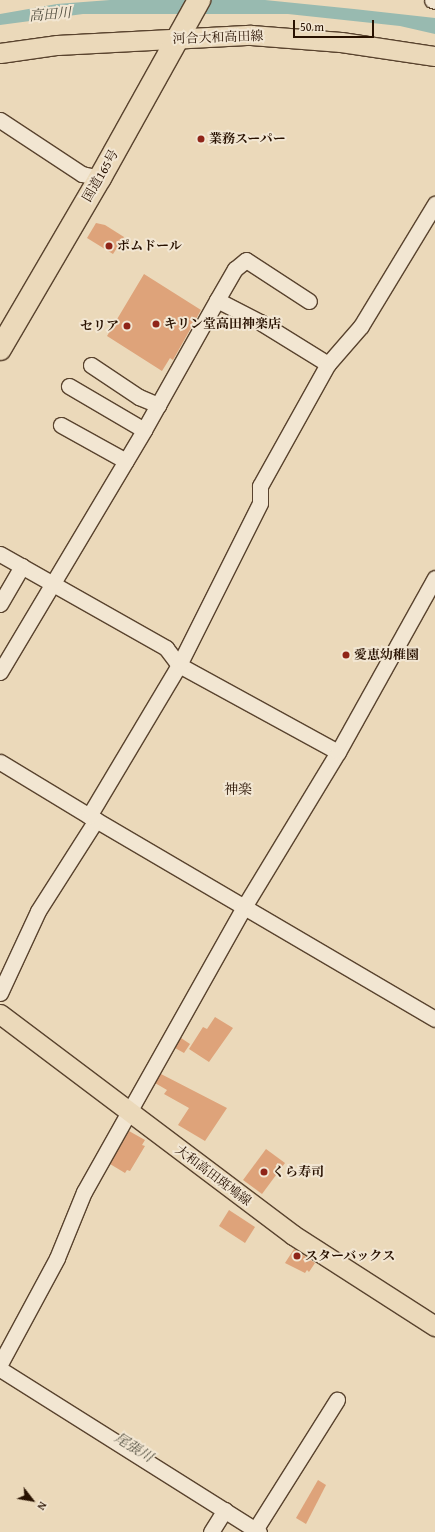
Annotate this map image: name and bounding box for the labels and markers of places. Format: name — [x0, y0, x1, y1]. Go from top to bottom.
place label: 業務スーパー — [209, 131, 286, 147]
marker: 業務スーパー — [196, 134, 206, 144]
place label: ポムドール — [117, 238, 182, 254]
marker: ポムドール — [104, 241, 114, 251]
place label: キリン堂高田神楽店 — [164, 316, 281, 332]
place label: セリア — [80, 318, 119, 334]
marker: キリン堂高田神楽店 — [151, 319, 161, 329]
marker: セリア — [122, 321, 132, 331]
place label: 愛恵幼稚園 — [354, 647, 419, 663]
marker: 愛恵幼稚園 — [341, 650, 351, 660]
place label: くら寿司 — [272, 1164, 324, 1180]
marker: くら寿司 — [259, 1167, 269, 1177]
place label: スターバックス — [305, 1248, 396, 1264]
marker: スターバックス — [292, 1251, 302, 1261]

